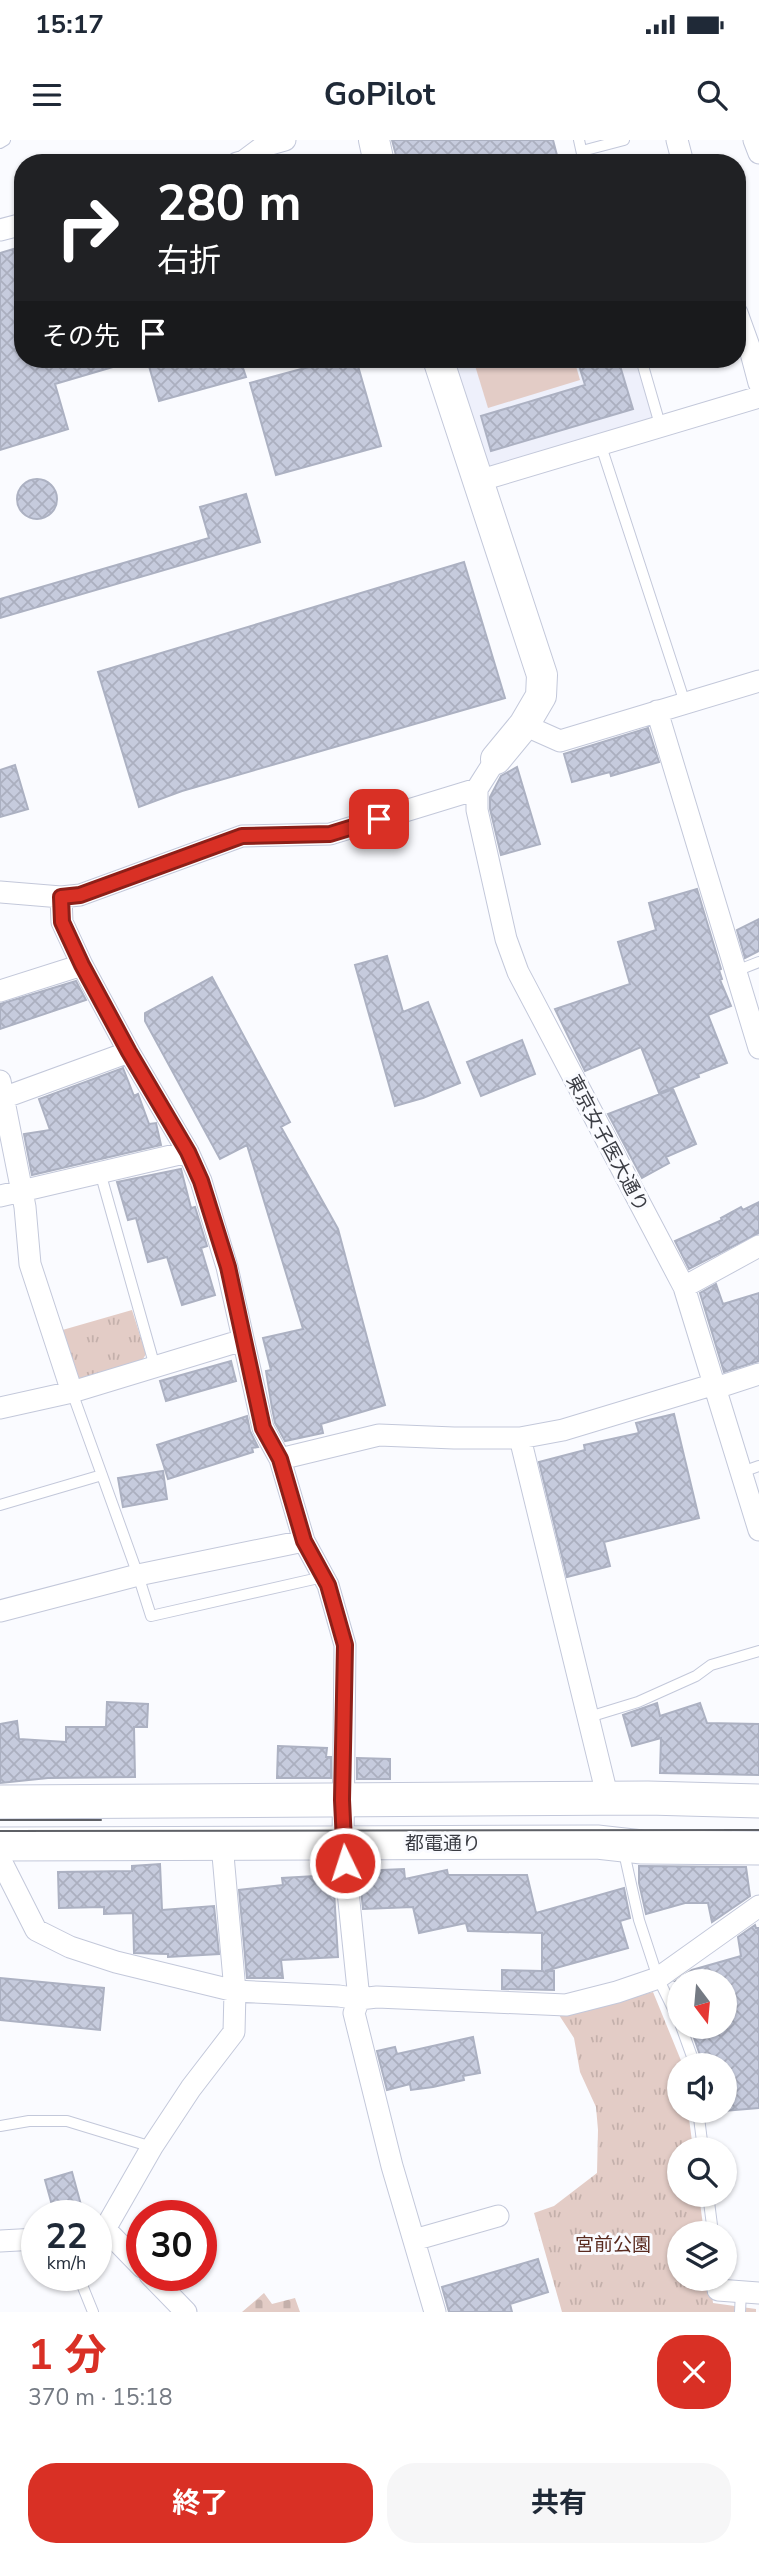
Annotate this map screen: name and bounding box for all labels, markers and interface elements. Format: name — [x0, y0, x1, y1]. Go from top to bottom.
text: 15:17 — [35, 7, 104, 42]
text: GoPilot — [324, 73, 435, 116]
icon: menu — [28, 76, 66, 114]
icon: search — [693, 76, 731, 114]
text: 280 m — [157, 170, 301, 237]
icon: right — [42, 182, 133, 273]
text: 右折 — [157, 239, 221, 282]
icon: arrive — [134, 315, 172, 353]
text: その先 — [42, 319, 120, 354]
pin — [349, 789, 409, 849]
icon: arrive — [360, 800, 398, 838]
street label: 東京女子医大通り — [560, 1070, 654, 1217]
position arrow — [308, 1826, 382, 1900]
street label: 都電通り — [405, 1831, 481, 1857]
north arrow — [667, 1969, 737, 2039]
map controls — [667, 1969, 737, 2291]
button: sound — [667, 2053, 737, 2123]
button: search — [667, 2137, 737, 2207]
speed limit sign: 30 — [126, 2200, 217, 2291]
text: 22 — [45, 2213, 88, 2260]
button: layers — [667, 2221, 737, 2291]
park label: 宮前公園 — [575, 2232, 651, 2258]
text: km/h — [47, 2251, 86, 2275]
text: 1 分 — [28, 2327, 107, 2384]
button: close — [657, 2335, 731, 2409]
text: 370 m · 15:18 — [28, 2382, 173, 2413]
button: 終了 — [28, 2463, 373, 2543]
button: 共有 — [387, 2463, 731, 2543]

